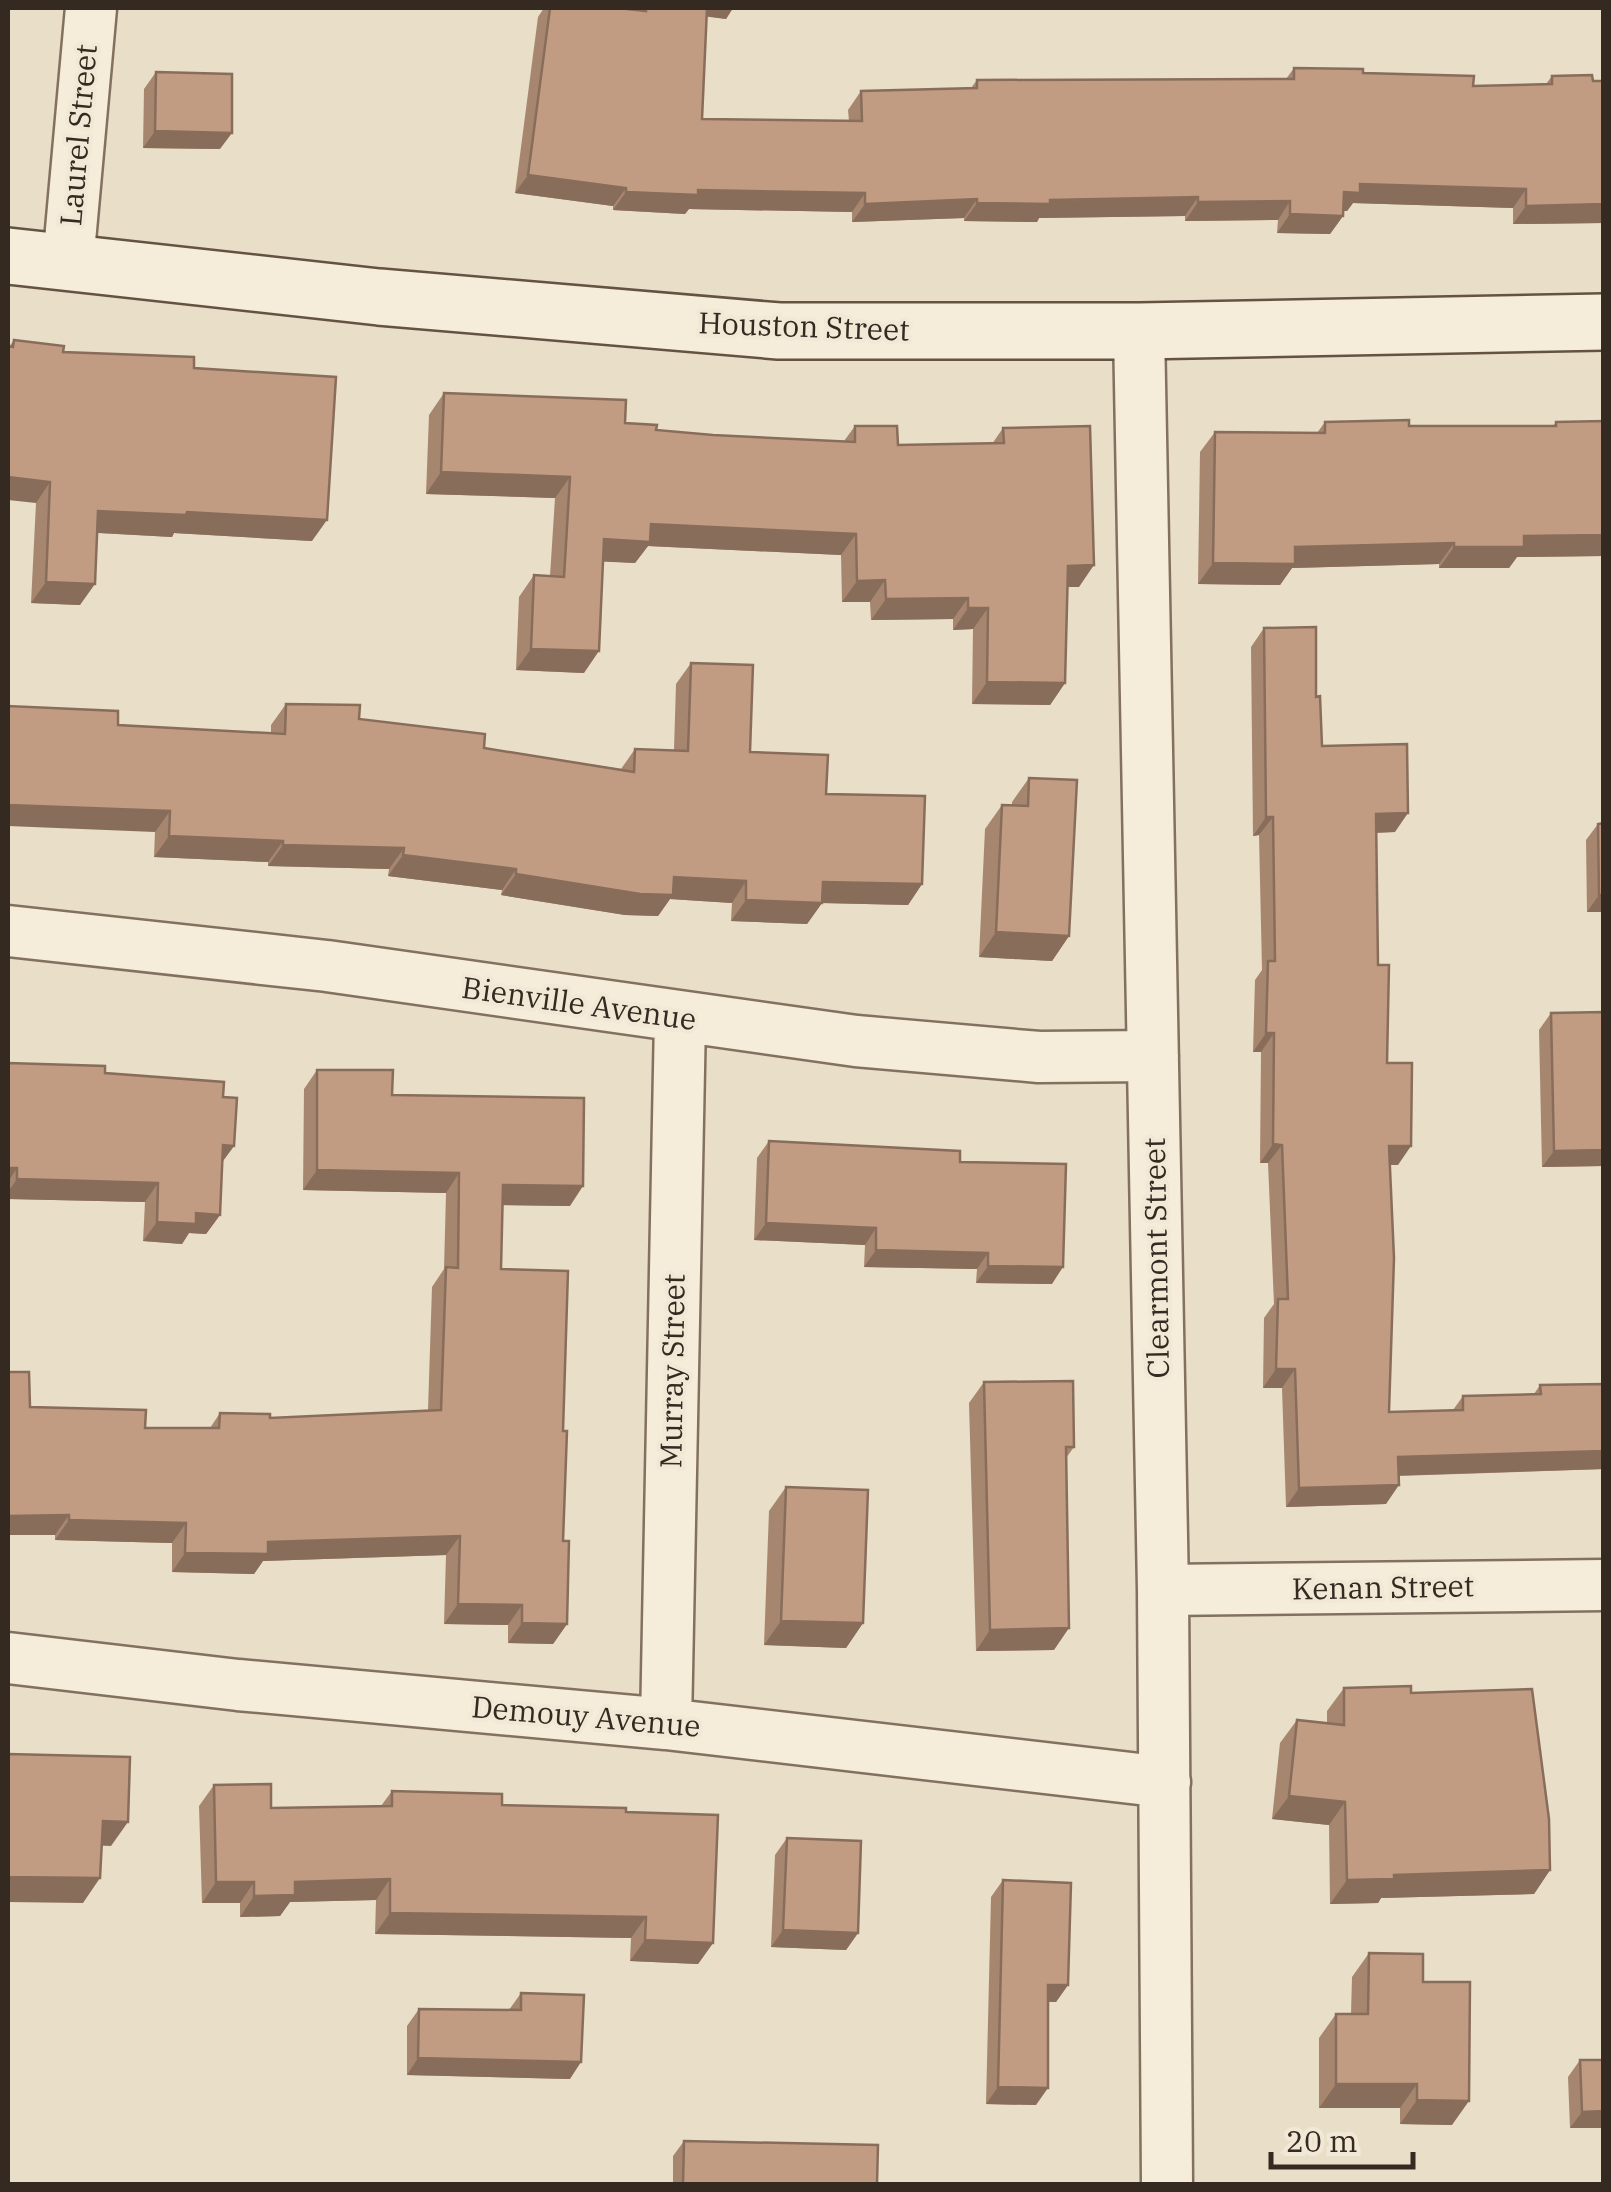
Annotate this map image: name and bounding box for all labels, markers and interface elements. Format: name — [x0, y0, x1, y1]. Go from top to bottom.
street label: Laurel Street — [50, 42, 105, 227]
street label: Houston Street — [698, 302, 910, 349]
street label: Bienville Avenue — [459, 967, 699, 1038]
street label: Clearmont Street — [1134, 1137, 1177, 1379]
street label: Murray Street — [650, 1273, 693, 1469]
street label: Kenan Street — [1291, 1565, 1475, 1608]
street label: Demouy Avenue — [470, 1686, 702, 1745]
scale bar — [1271, 2107, 1414, 2169]
text: 20 m — [1286, 2121, 1358, 2160]

